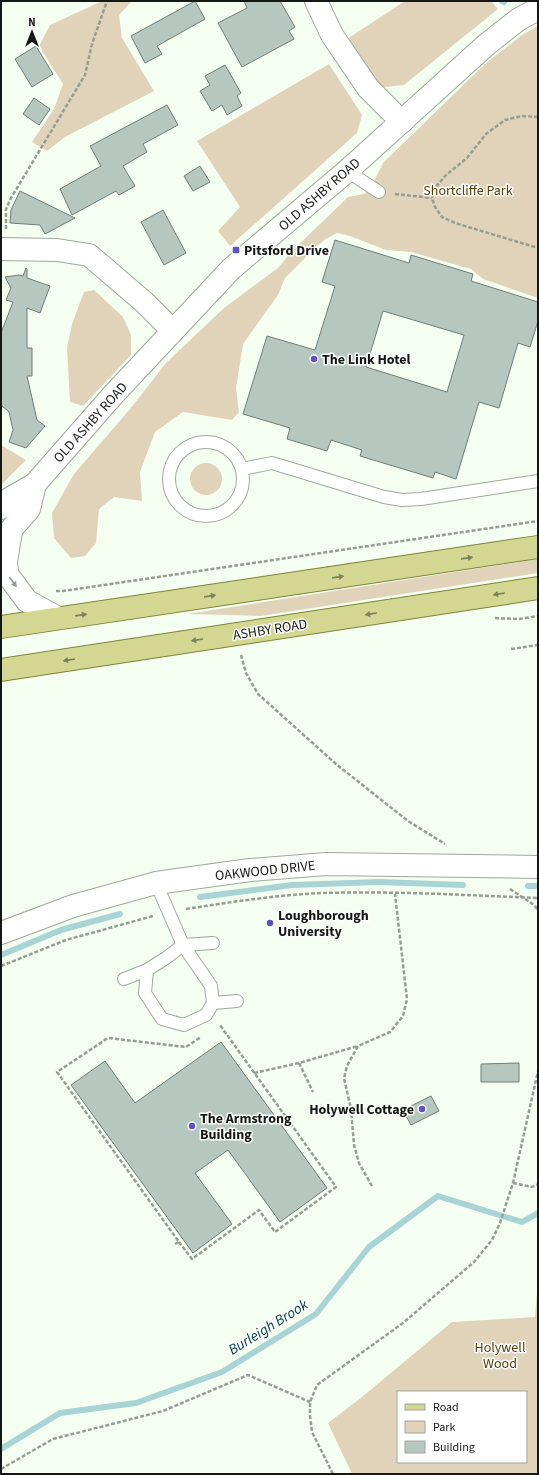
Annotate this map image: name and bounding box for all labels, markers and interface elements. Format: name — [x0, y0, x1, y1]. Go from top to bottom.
north arrow — [12, 12, 52, 52]
text: N — [28, 15, 36, 30]
street label: OLD ASHBY ROAD — [274, 154, 365, 236]
park label: Shortcliffe Park — [423, 181, 513, 201]
place label: Pitsford Drive — [244, 241, 329, 261]
marker: Pitsford Drive — [231, 245, 241, 255]
place label: The Link Hotel — [322, 350, 411, 370]
marker: The Link Hotel — [309, 354, 319, 364]
street label: OLD ASHBY ROAD — [49, 378, 132, 467]
one-way arrow — [461, 555, 473, 561]
one-way arrow — [332, 574, 344, 580]
one-way arrow — [9, 577, 17, 587]
one-way arrow — [493, 591, 506, 597]
one-way arrow — [204, 593, 216, 599]
one-way arrow — [365, 611, 377, 617]
one-way arrow — [75, 612, 87, 618]
street label: ASHBY ROAD — [232, 614, 309, 646]
one-way arrow — [191, 637, 203, 643]
one-way arrow — [63, 657, 75, 663]
street label: OAKWOOD DRIVE — [214, 856, 316, 886]
place label: Loughborough University — [278, 906, 369, 942]
marker: Loughborough University — [265, 918, 275, 928]
place label: Holywell Cottage — [309, 1100, 414, 1120]
marker: Holywell Cottage — [417, 1104, 427, 1114]
place label: The Armstrong Building — [200, 1109, 292, 1145]
marker: The Armstrong Building — [187, 1121, 197, 1131]
water label: Burleigh Brook — [224, 1294, 313, 1360]
park label: Holywell Wood — [475, 1338, 526, 1374]
legend — [397, 1391, 527, 1463]
text: Road — [433, 1399, 459, 1416]
text: Park — [433, 1419, 455, 1436]
text: Building — [433, 1439, 475, 1456]

